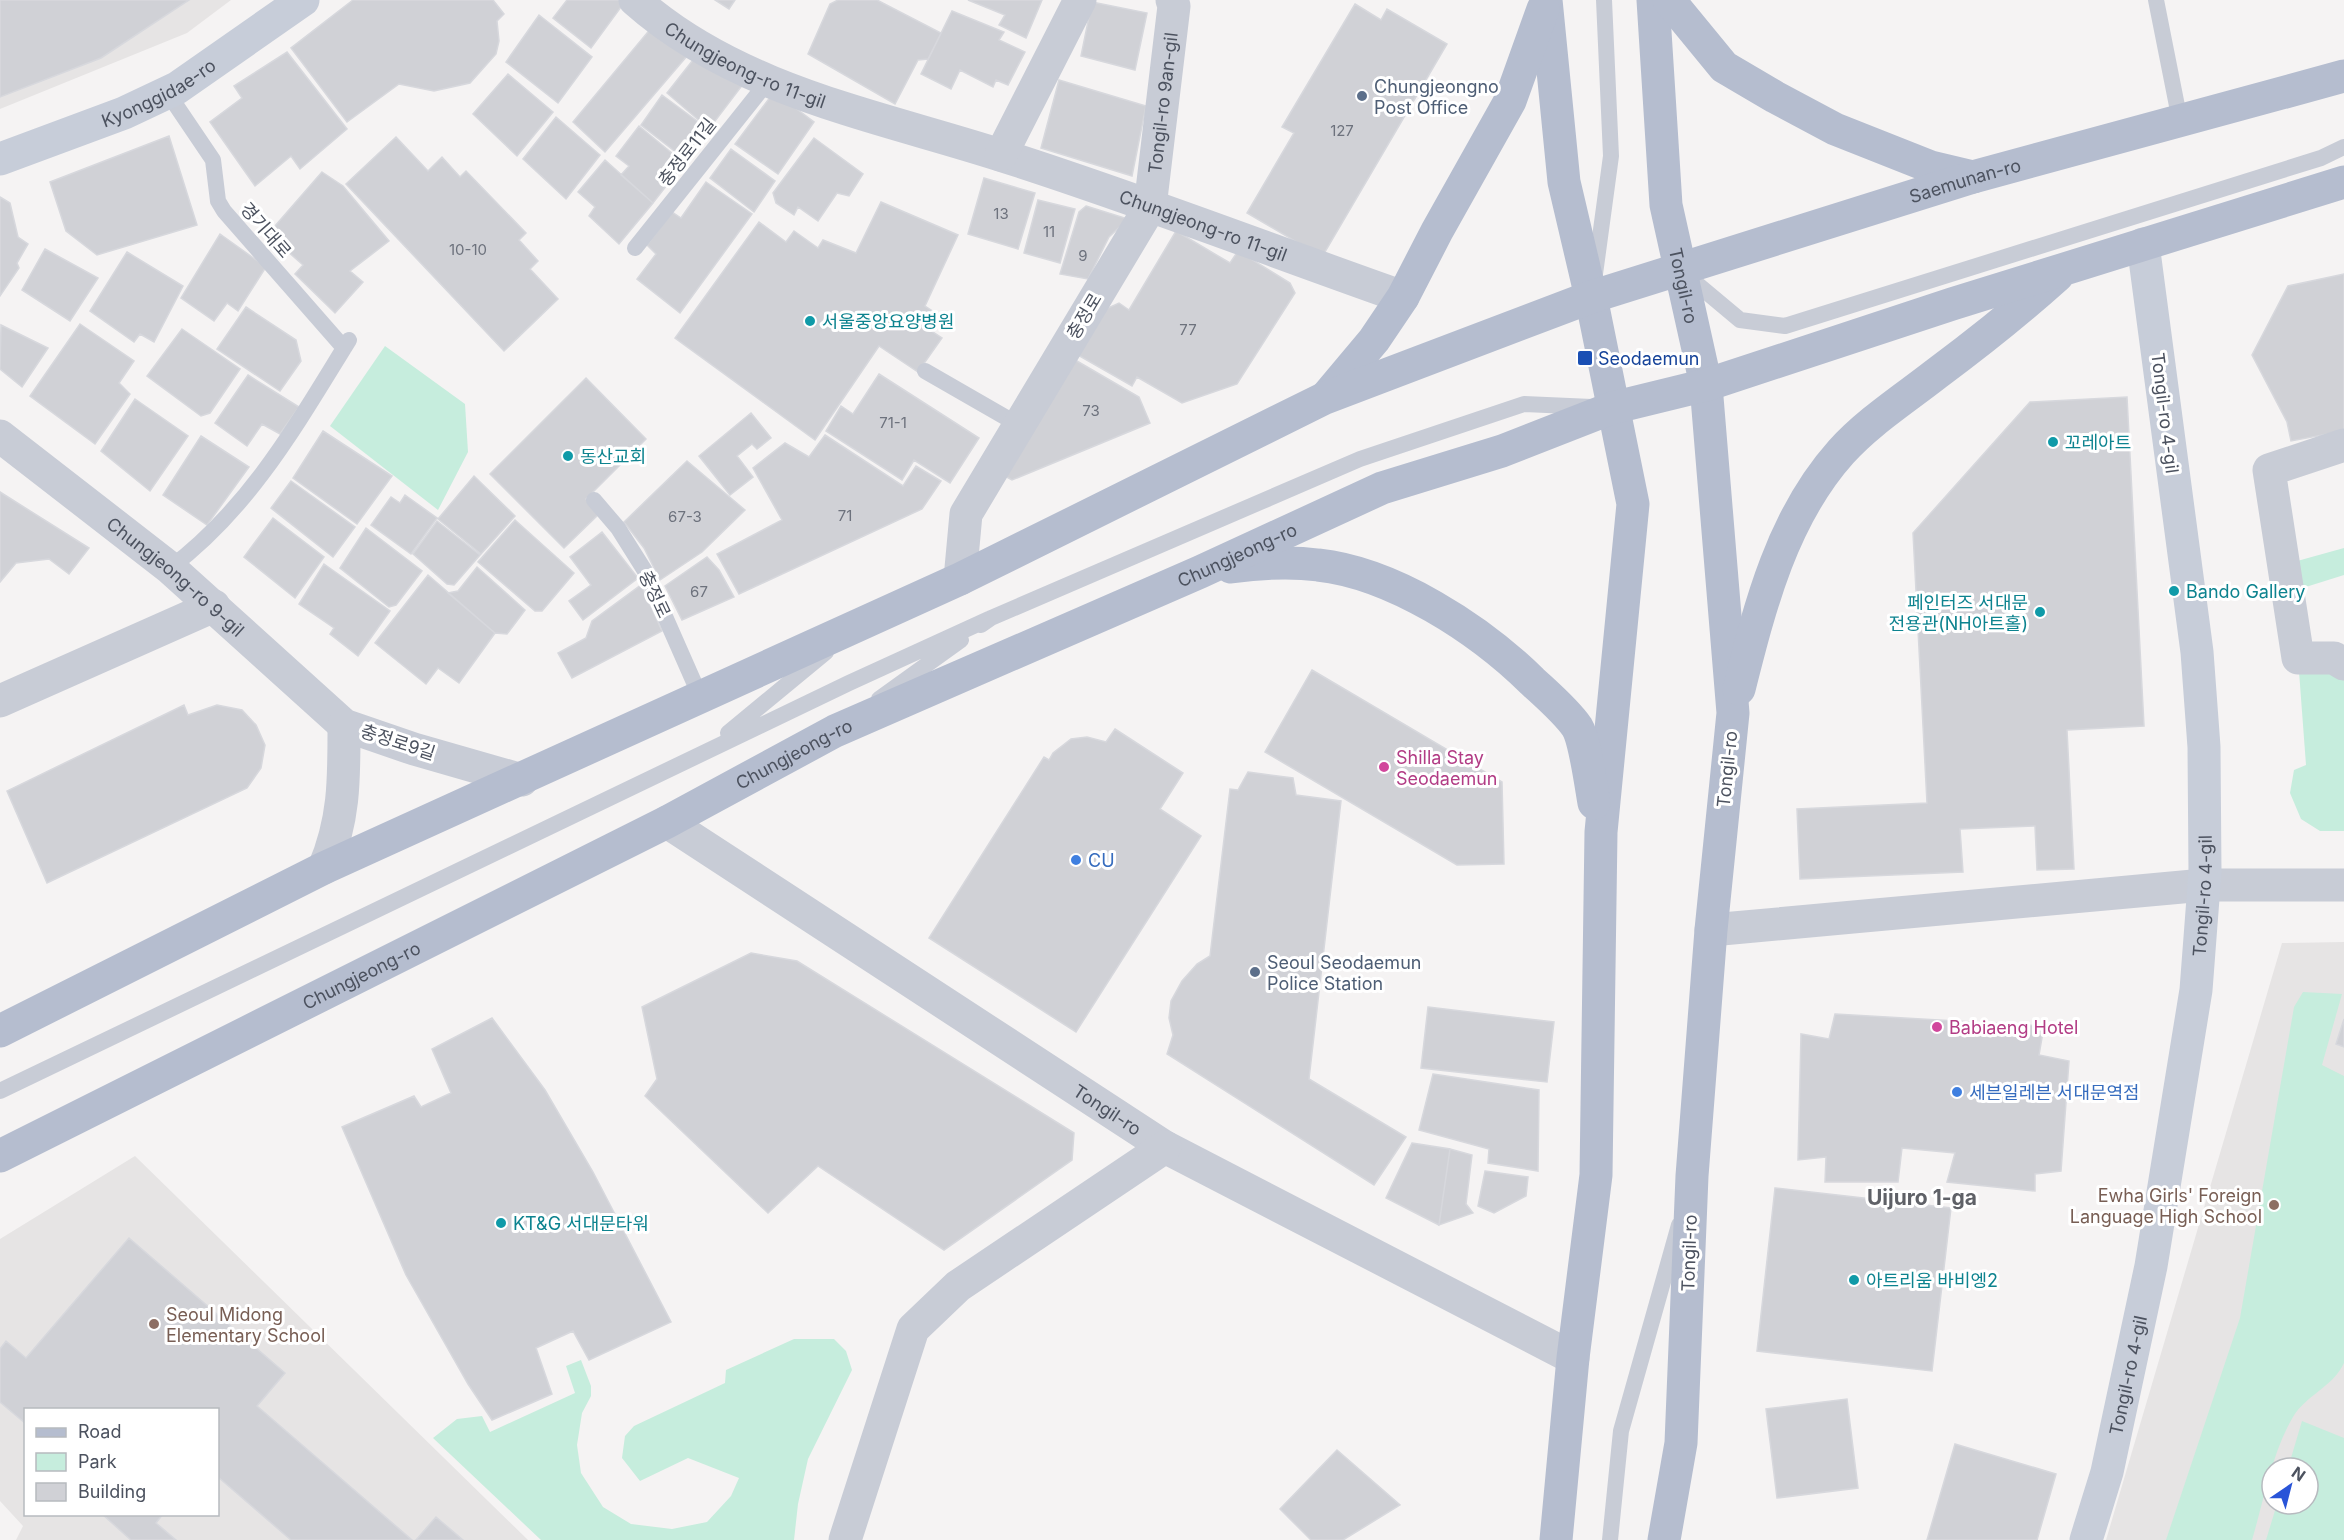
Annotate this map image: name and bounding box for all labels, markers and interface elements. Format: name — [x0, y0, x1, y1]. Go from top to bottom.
street label: Chungjeong-ro 11-gil — [661, 17, 829, 112]
street label: Tongil-ro 9an-gil — [1144, 31, 1181, 175]
street label: Kyonggidae-ro — [98, 54, 219, 131]
place label: Chungjeongno Post Office — [1374, 76, 1499, 118]
marker: Chungjeongno Post Office — [1355, 89, 1369, 103]
street label: 충정로11길 — [654, 114, 720, 190]
house number: 127 — [1330, 121, 1354, 140]
street label: Saemunan-ro — [1907, 154, 2023, 207]
street label: Chungjeong-ro 11-gil — [1117, 185, 1290, 265]
street label: 경기대로 — [236, 198, 296, 262]
house number: 13 — [993, 204, 1009, 223]
house number: 11 — [1043, 222, 1055, 241]
house number: 10-10 — [449, 240, 487, 259]
house number: 9 — [1078, 246, 1088, 265]
street label: Tongil-ro — [1665, 246, 1703, 325]
street label: 충정로 — [1062, 289, 1106, 343]
place label: 서울중앙요양병원 — [822, 311, 954, 332]
marker: 서울중앙요양병원 — [803, 314, 817, 328]
house number: 77 — [1179, 320, 1197, 339]
place label: Seodaemun — [1598, 348, 1700, 369]
marker: Seodaemun — [1576, 349, 1594, 367]
street label: Tongil-ro 4-gil — [2147, 351, 2183, 475]
house number: 73 — [1082, 401, 1100, 420]
house number: 71-1 — [879, 413, 907, 432]
place label: 꼬레아트 — [2065, 432, 2131, 453]
marker: 꼬레아트 — [2046, 435, 2060, 449]
place label: 동산교회 — [580, 446, 646, 467]
marker: 동산교회 — [561, 449, 575, 463]
house number: 71 — [838, 506, 852, 525]
house number: 67-3 — [668, 507, 702, 526]
street label: Chungjeong-ro 9-gil — [103, 513, 249, 640]
street label: Chungjeong-ro — [1174, 518, 1300, 591]
street label: 충정로 — [635, 567, 675, 621]
place label: Bando Gallery — [2186, 581, 2305, 602]
house number: 67 — [690, 582, 708, 601]
marker: Bando Gallery — [2167, 584, 2181, 598]
place label: 페인터즈 서대문 전용관(NH아트홀) — [1889, 592, 2028, 634]
marker: 페인터즈 서대문 전용관(NH아트홀) — [2033, 605, 2047, 619]
street label: Chungjeong-ro — [732, 714, 855, 793]
street label: 충정로9길 — [358, 720, 438, 764]
street label: Tongil-ro — [1713, 730, 1741, 808]
place label: Shilla Stay Seodaemun — [1396, 747, 1498, 789]
marker: Shilla Stay Seodaemun — [1377, 760, 1391, 774]
street label: Tongil-ro 4-gil — [2188, 835, 2216, 957]
place label: CU — [1088, 850, 1115, 871]
marker: CU — [1069, 853, 1083, 867]
street label: Chungjeong-ro — [299, 937, 424, 1013]
place label: Seoul Seodaemun Police Station — [1267, 952, 1421, 994]
marker: Seoul Seodaemun Police Station — [1248, 965, 1262, 979]
place label: Babiaeng Hotel — [1949, 1017, 2078, 1038]
marker: Babiaeng Hotel — [1930, 1020, 1944, 1034]
street label: Tongil-ro — [1070, 1080, 1145, 1139]
place label: 세븐일레븐 서대문역점 — [1969, 1082, 2140, 1103]
marker: 세븐일레븐 서대문역점 — [1950, 1085, 1964, 1099]
district label: Uijuro 1-ga — [1867, 1185, 1977, 1210]
place label: Ewha Girls' Foreign Language High School — [2070, 1185, 2262, 1227]
marker: Ewha Girls' Foreign Language High School — [2267, 1198, 2281, 1212]
place label: KT&G 서대문타워 — [513, 1213, 649, 1234]
street label: Tongil-ro — [1677, 1214, 1701, 1292]
marker: KT&G 서대문타워 — [494, 1216, 508, 1230]
place label: 아트리움 바비엥2 — [1866, 1270, 1998, 1291]
marker: 아트리움 바비엥2 — [1847, 1273, 1861, 1287]
place label: Seoul Midong Elementary School — [166, 1304, 325, 1346]
street label: Tongil-ro 4-gil — [2105, 1314, 2151, 1437]
marker: Seoul Midong Elementary School — [147, 1317, 161, 1331]
legend — [24, 1408, 219, 1516]
text: Road — [78, 1421, 121, 1442]
text: Park — [78, 1451, 117, 1472]
north arrow — [2260, 1456, 2320, 1516]
text: N — [2288, 1462, 2309, 1485]
text: Building — [78, 1481, 146, 1502]

